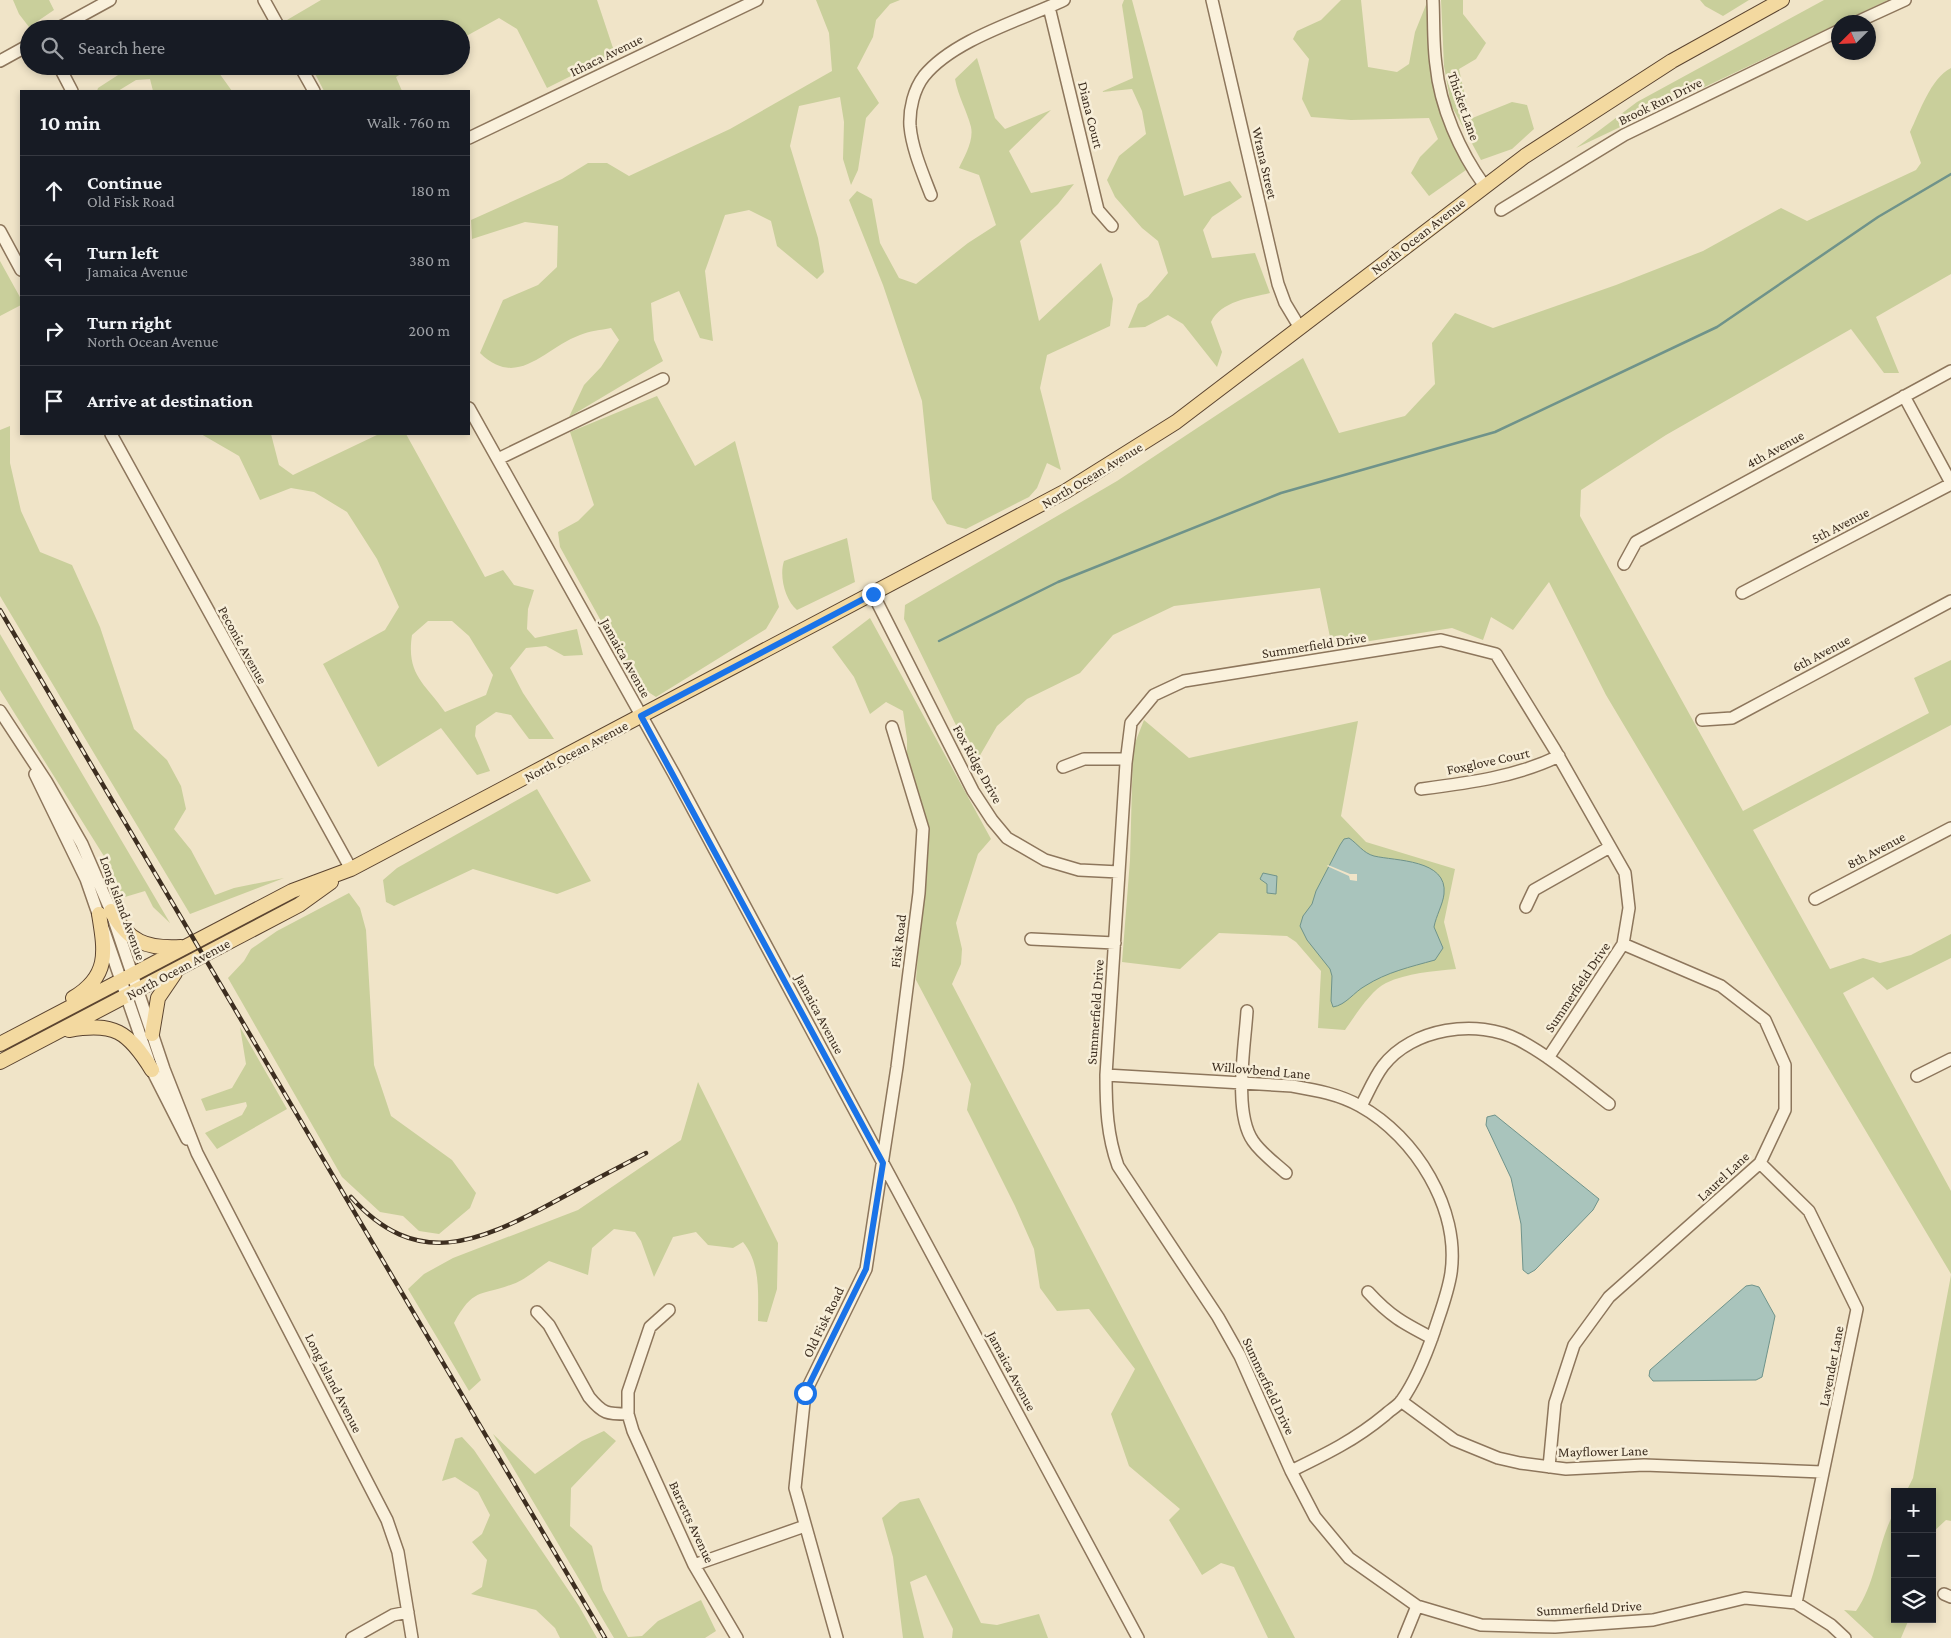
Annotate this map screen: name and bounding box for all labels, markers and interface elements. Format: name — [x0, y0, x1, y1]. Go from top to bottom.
north arrow — [1831, 15, 1876, 60]
search box — [20, 20, 470, 75]
street label: Ithaca Avenue — [567, 30, 645, 80]
icon: search — [38, 34, 66, 62]
text: Search here — [78, 37, 165, 58]
street label: Thicket Lane — [1445, 70, 1483, 142]
street label: Brook Run Drive — [1616, 74, 1704, 128]
street label: Diana Court — [1075, 80, 1107, 150]
text: 10 min — [40, 111, 101, 135]
text: Walk · 760 m — [367, 114, 450, 131]
street label: Wrana Street — [1249, 126, 1281, 201]
text: Continue — [87, 172, 162, 193]
icon: ahead — [40, 177, 68, 205]
text: 180 m — [411, 182, 450, 199]
text: Old Fisk Road — [87, 193, 175, 210]
street label: North Ocean Avenue — [1368, 194, 1468, 278]
text: Turn left — [87, 242, 159, 263]
icon: left — [40, 247, 68, 275]
text: 380 m — [409, 252, 450, 269]
text: Jamaica Avenue — [87, 263, 188, 280]
text: Turn right — [87, 312, 172, 333]
icon: right — [40, 317, 68, 345]
text: 200 m — [408, 322, 450, 339]
text: North Ocean Avenue — [87, 333, 218, 350]
icon: arrive — [40, 387, 68, 415]
text: Arrive at destination — [87, 390, 253, 411]
street label: 4th Avenue — [1743, 427, 1807, 471]
street label: North Ocean Avenue — [1039, 439, 1145, 511]
street label: 5th Avenue — [1808, 504, 1872, 546]
route end — [862, 583, 885, 606]
street label: Peconic Avenue — [215, 603, 271, 687]
street label: Jamaica Avenue — [597, 614, 654, 700]
street label: Summerfield Drive — [1261, 629, 1367, 661]
street label: 6th Avenue — [1789, 631, 1853, 675]
street label: North Ocean Avenue — [521, 717, 631, 785]
street label: Fox Ridge Drive — [950, 722, 1006, 806]
street label: Foxglove Court — [1445, 744, 1531, 778]
street label: 8th Avenue — [1844, 828, 1908, 872]
street label: Long Island Avenue — [97, 854, 149, 962]
street label: Fisk Road — [887, 913, 909, 969]
street label: North Ocean Avenue — [123, 935, 233, 1003]
street label: Summerfield Drive — [1541, 939, 1613, 1035]
street label: Summerfield Drive — [1083, 959, 1107, 1065]
street label: Jamaica Avenue — [791, 970, 848, 1057]
street label: Willowbend Lane — [1211, 1058, 1311, 1082]
street label: Laurel Lane — [1694, 1148, 1752, 1204]
street label: Old Fisk Road — [799, 1283, 847, 1360]
street label: Lavender Lane — [1815, 1324, 1847, 1408]
street label: Jamaica Avenue — [983, 1327, 1040, 1414]
street label: Long Island Avenue — [302, 1331, 366, 1435]
street label: Summerfield Drive — [1239, 1335, 1299, 1437]
route start — [794, 1382, 817, 1405]
street label: Mayflower Lane — [1558, 1442, 1648, 1460]
street label: Barretts Avenue — [666, 1479, 718, 1565]
map controls — [1891, 1488, 1936, 1623]
button: + — [1891, 1488, 1936, 1533]
button: − — [1891, 1533, 1936, 1578]
button: layers — [1891, 1578, 1936, 1623]
street label: Summerfield Drive — [1536, 1597, 1642, 1619]

